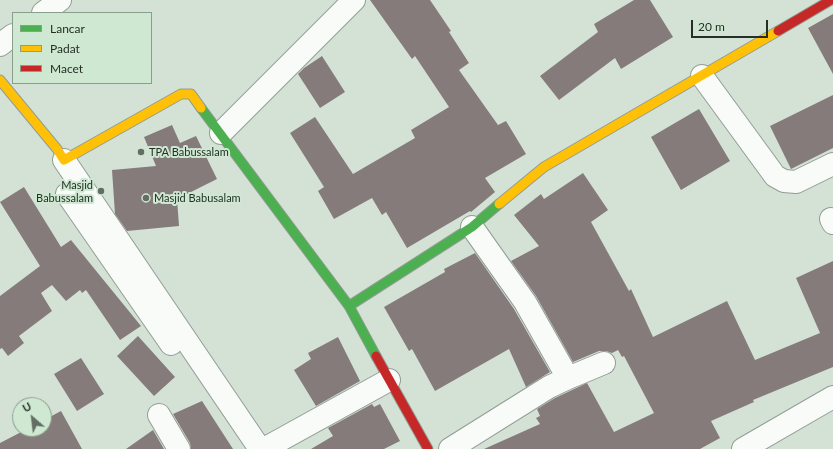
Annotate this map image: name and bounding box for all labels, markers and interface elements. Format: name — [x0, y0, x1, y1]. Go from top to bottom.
legend — [12, 12, 152, 84]
scale bar — [693, 12, 770, 38]
text: 20 m — [698, 19, 725, 34]
text: Lancar — [50, 21, 85, 36]
text: Padat — [50, 41, 80, 56]
text: Macet — [50, 61, 83, 76]
place label: TPA Babussalam — [149, 145, 229, 159]
marker: TPA Babussalam — [136, 147, 146, 157]
place label: Masjid Babussalam — [36, 178, 93, 204]
marker: Masjid Babussalam — [96, 186, 106, 196]
place label: Masjid Babusalam — [154, 191, 241, 205]
marker: Masjid Babusalam — [141, 193, 151, 203]
north arrow — [12, 397, 52, 437]
text: U — [20, 399, 33, 415]

